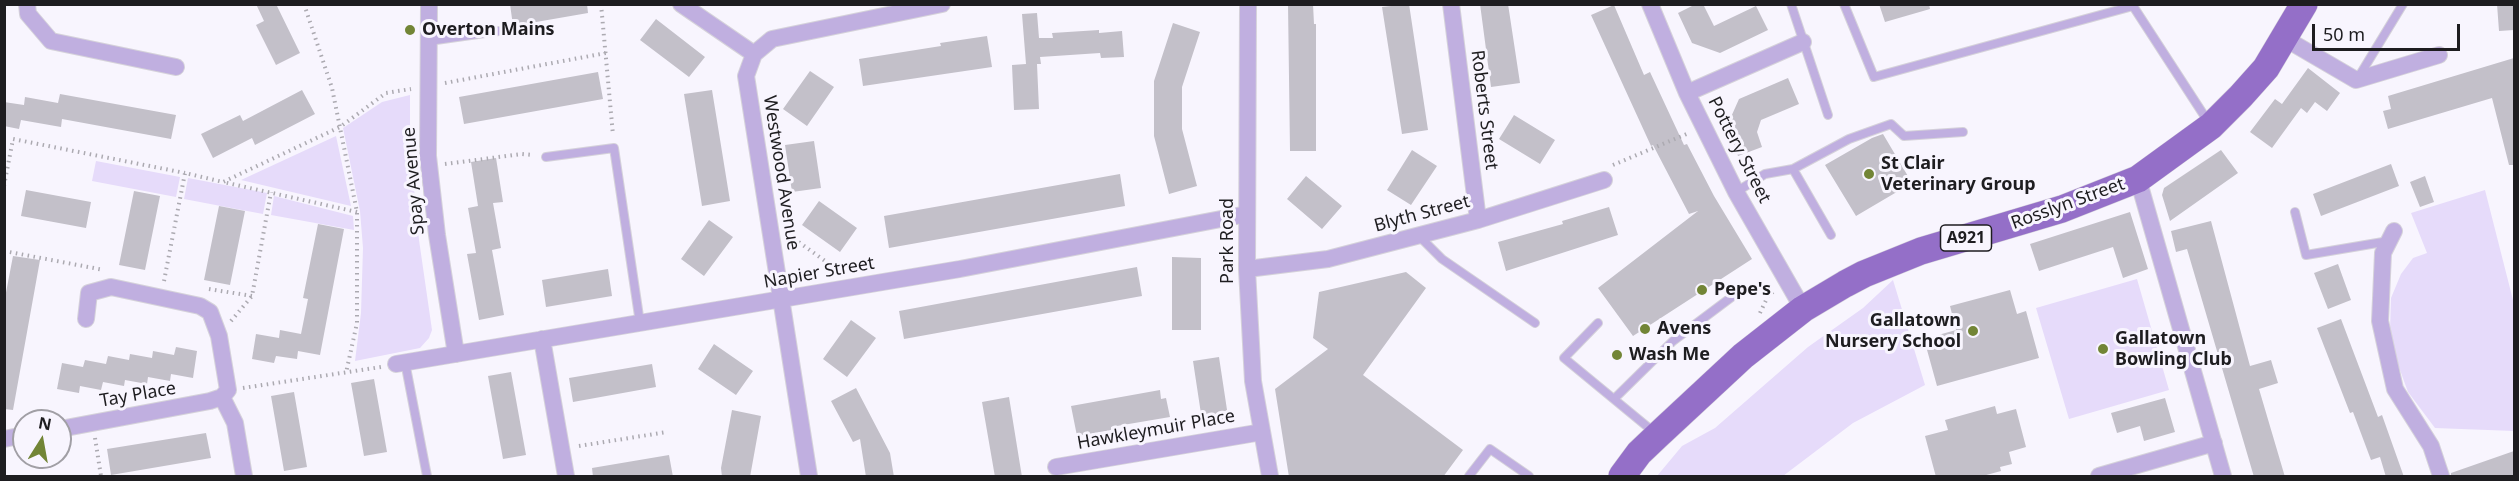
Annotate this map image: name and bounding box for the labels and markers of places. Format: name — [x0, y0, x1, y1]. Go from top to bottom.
place label: Overton Mains — [422, 19, 555, 41]
marker: Overton Mains — [403, 23, 417, 37]
place label: St Clair Veterinary Group — [1881, 153, 2036, 195]
marker: St Clair Veterinary Group — [1862, 167, 1876, 181]
place label: Pepe's — [1714, 279, 1771, 301]
marker: Pepe's — [1695, 283, 1709, 297]
place label: Gallatown Nursery School — [1825, 310, 1961, 352]
place label: Avens — [1657, 318, 1711, 340]
marker: Avens — [1638, 322, 1652, 336]
marker: Gallatown Nursery School — [1966, 324, 1980, 338]
place label: Gallatown Bowling Club — [2115, 328, 2232, 370]
marker: Gallatown Bowling Club — [2096, 342, 2110, 356]
place label: Wash Me — [1629, 344, 1710, 366]
marker: Wash Me — [1610, 348, 1624, 362]

